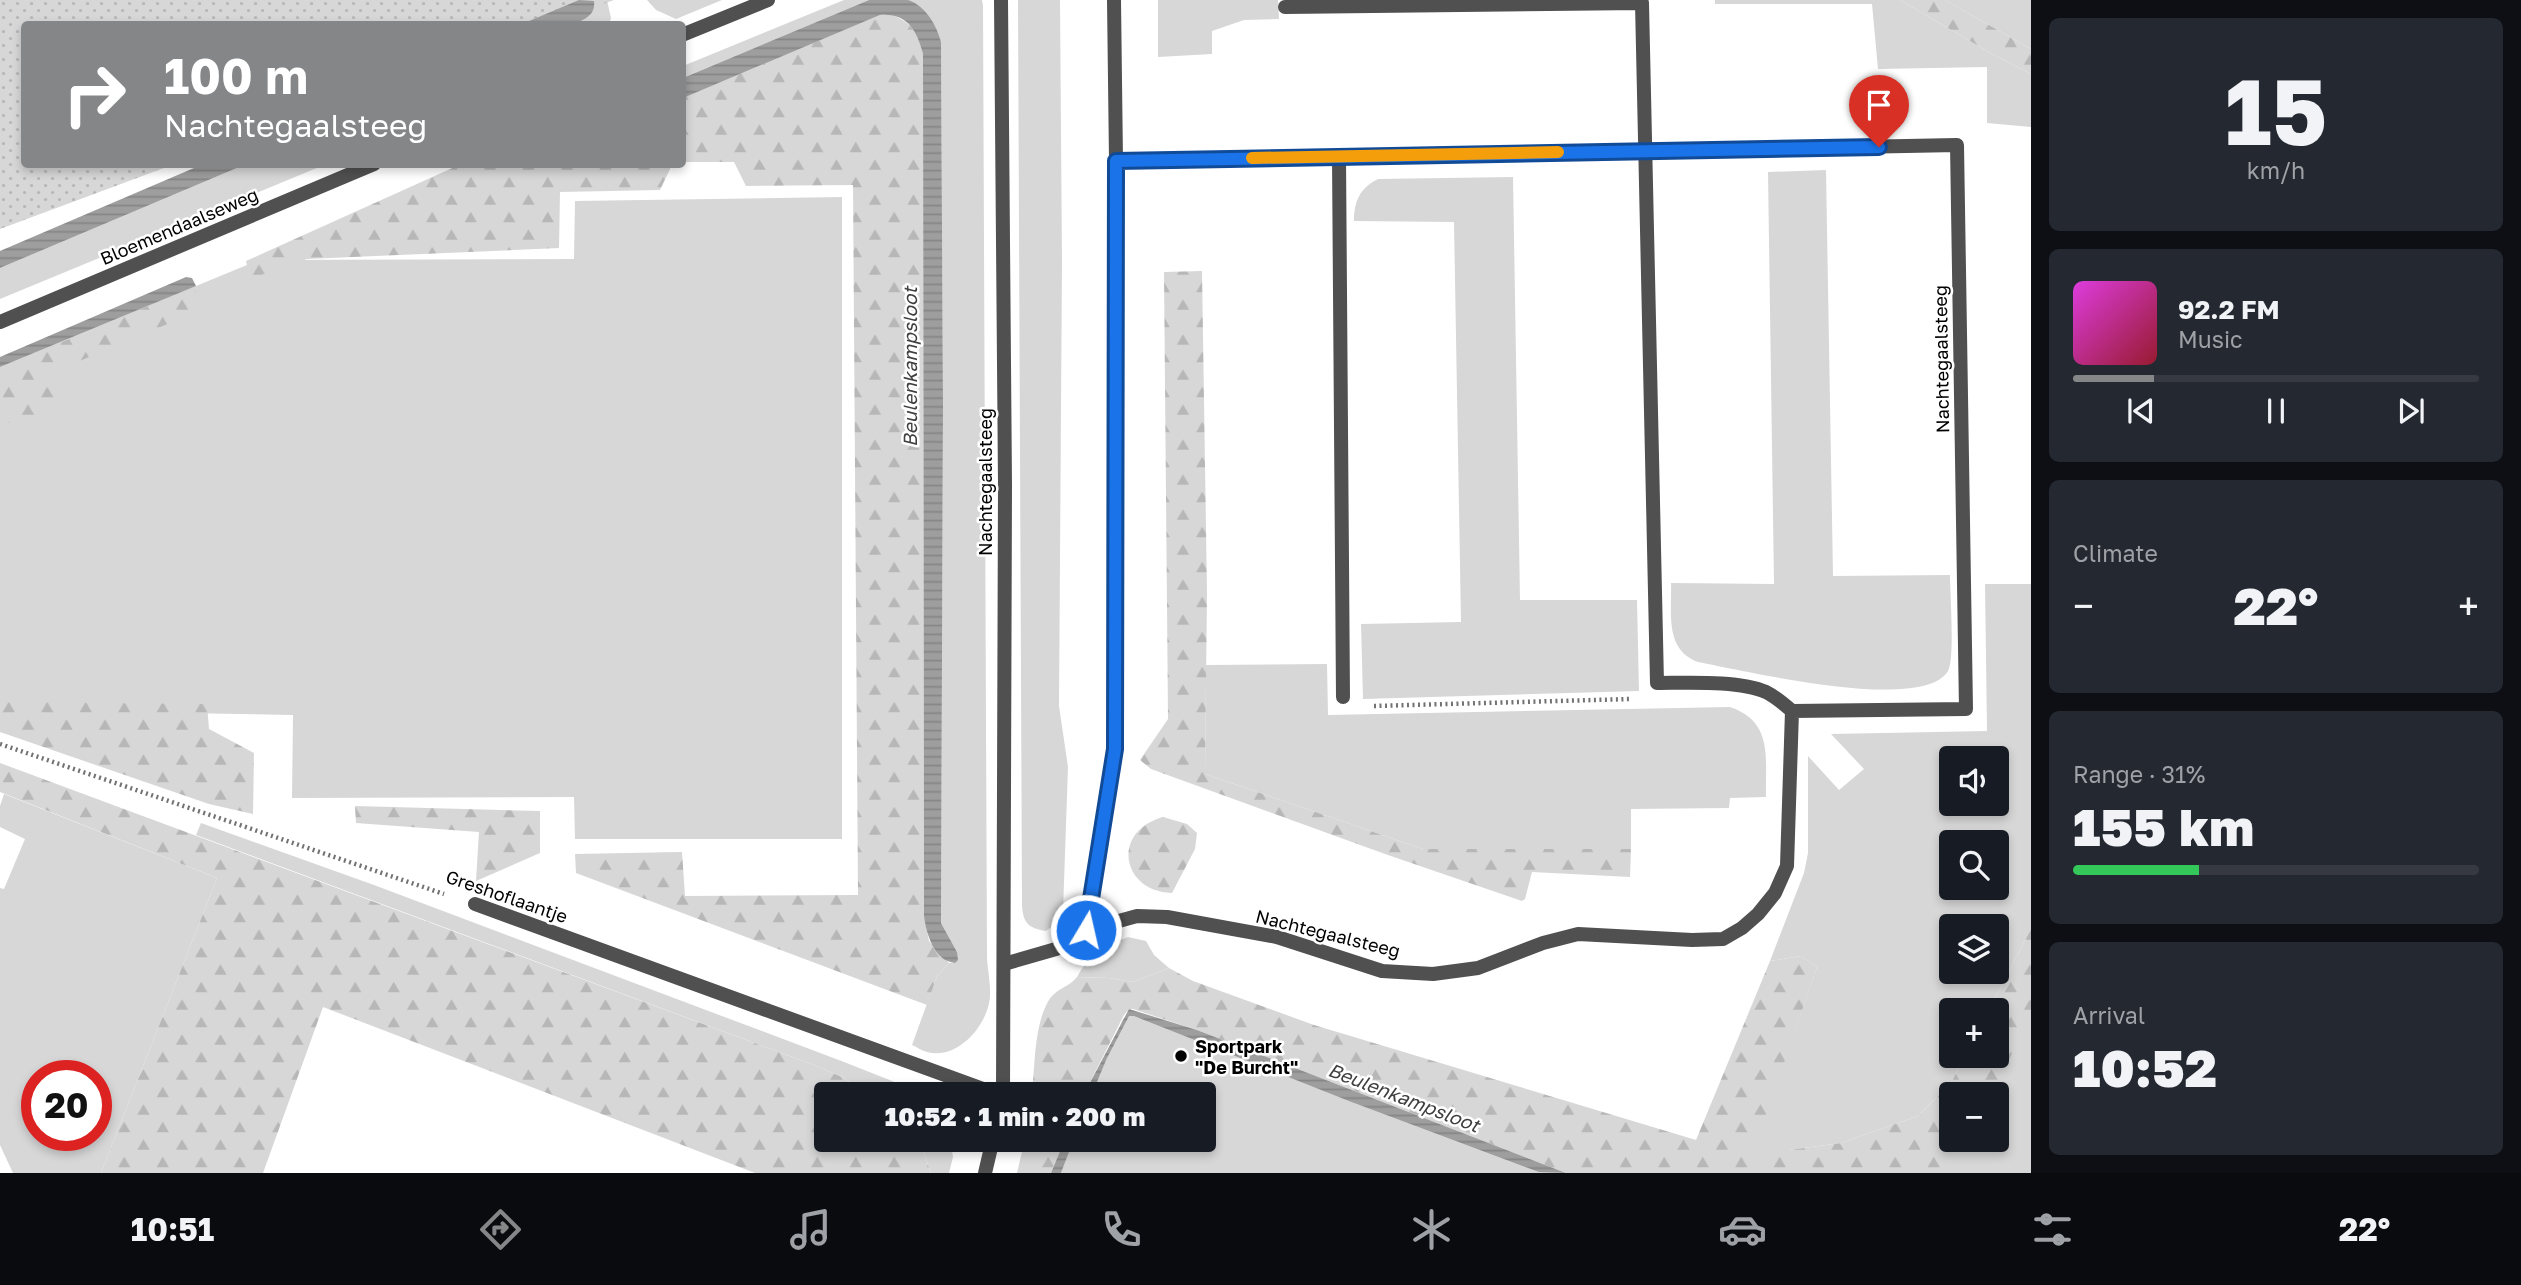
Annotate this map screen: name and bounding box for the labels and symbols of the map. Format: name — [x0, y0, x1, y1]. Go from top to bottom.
pin — [1849, 75, 1909, 147]
street label: Bloemendaalseweg — [97, 183, 261, 269]
water label: Beulenkampsloot — [898, 285, 921, 447]
street label: Nachtegaalsteeg — [1929, 285, 1953, 433]
street label: Nachtegaalsteeg — [974, 408, 996, 556]
street label: Greshoflaantje — [443, 865, 571, 927]
position arrow — [1049, 893, 1123, 967]
street label: Nachtegaalsteeg — [1254, 904, 1402, 962]
place label: Sportpark "De Burcht" — [1195, 1035, 1298, 1078]
marker: Sportpark "De Burcht" — [1173, 1048, 1189, 1064]
water label: Beulenkampsloot — [1325, 1058, 1485, 1137]
speed limit sign: 20 — [21, 1060, 112, 1151]

